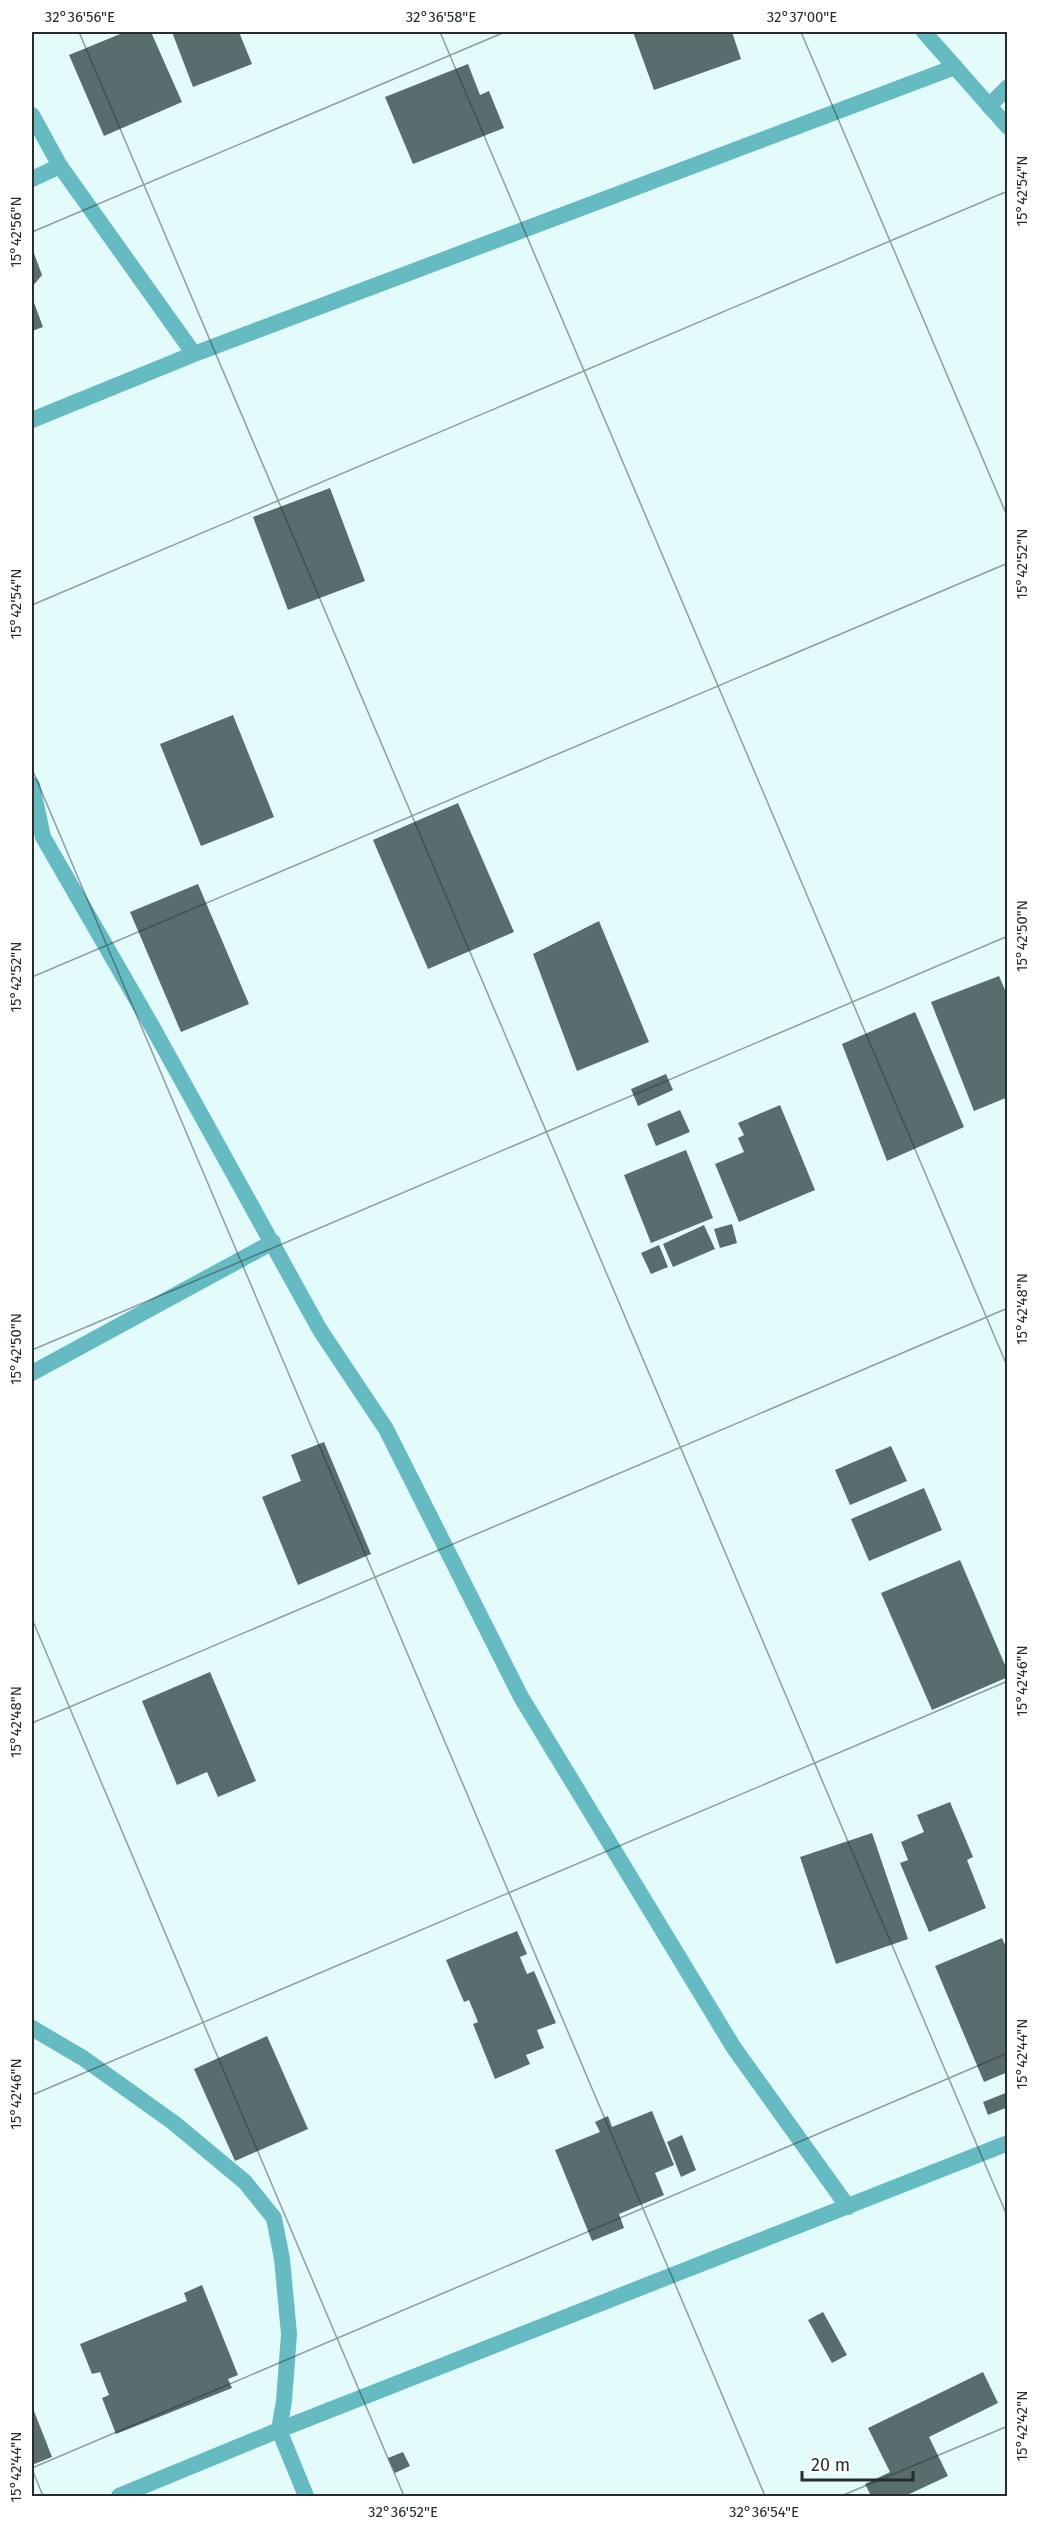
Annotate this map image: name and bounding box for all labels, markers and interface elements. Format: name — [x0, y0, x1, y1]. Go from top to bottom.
text: 32°36'56"E — [45, 8, 115, 26]
text: 32°36'58"E — [406, 8, 476, 26]
text: 32°37'00"E — [767, 8, 837, 26]
text: 15°42'54"N — [1013, 155, 1031, 227]
text: 15°42'56"N — [7, 196, 25, 268]
text: 15°42'52"N — [1013, 528, 1031, 600]
text: 15°42'54"N — [7, 568, 25, 640]
text: 15°42'50"N — [1013, 900, 1031, 972]
text: 15°42'52"N — [7, 941, 25, 1013]
text: 15°42'48"N — [1013, 1273, 1031, 1345]
text: 15°42'50"N — [7, 1313, 25, 1385]
text: 15°42'46"N — [1013, 1645, 1031, 1717]
text: 15°42'48"N — [7, 1686, 25, 1758]
text: 15°42'44"N — [1013, 2019, 1031, 2089]
text: 15°42'46"N — [7, 2058, 25, 2130]
text: 15°42'42"N — [1013, 2391, 1031, 2461]
text: 15°42'44"N — [7, 2432, 25, 2502]
scale bar — [802, 2444, 913, 2482]
text: 20 m — [811, 2454, 850, 2476]
text: 32°36'52"E — [368, 2503, 438, 2521]
text: 32°36'54"E — [729, 2503, 799, 2521]

